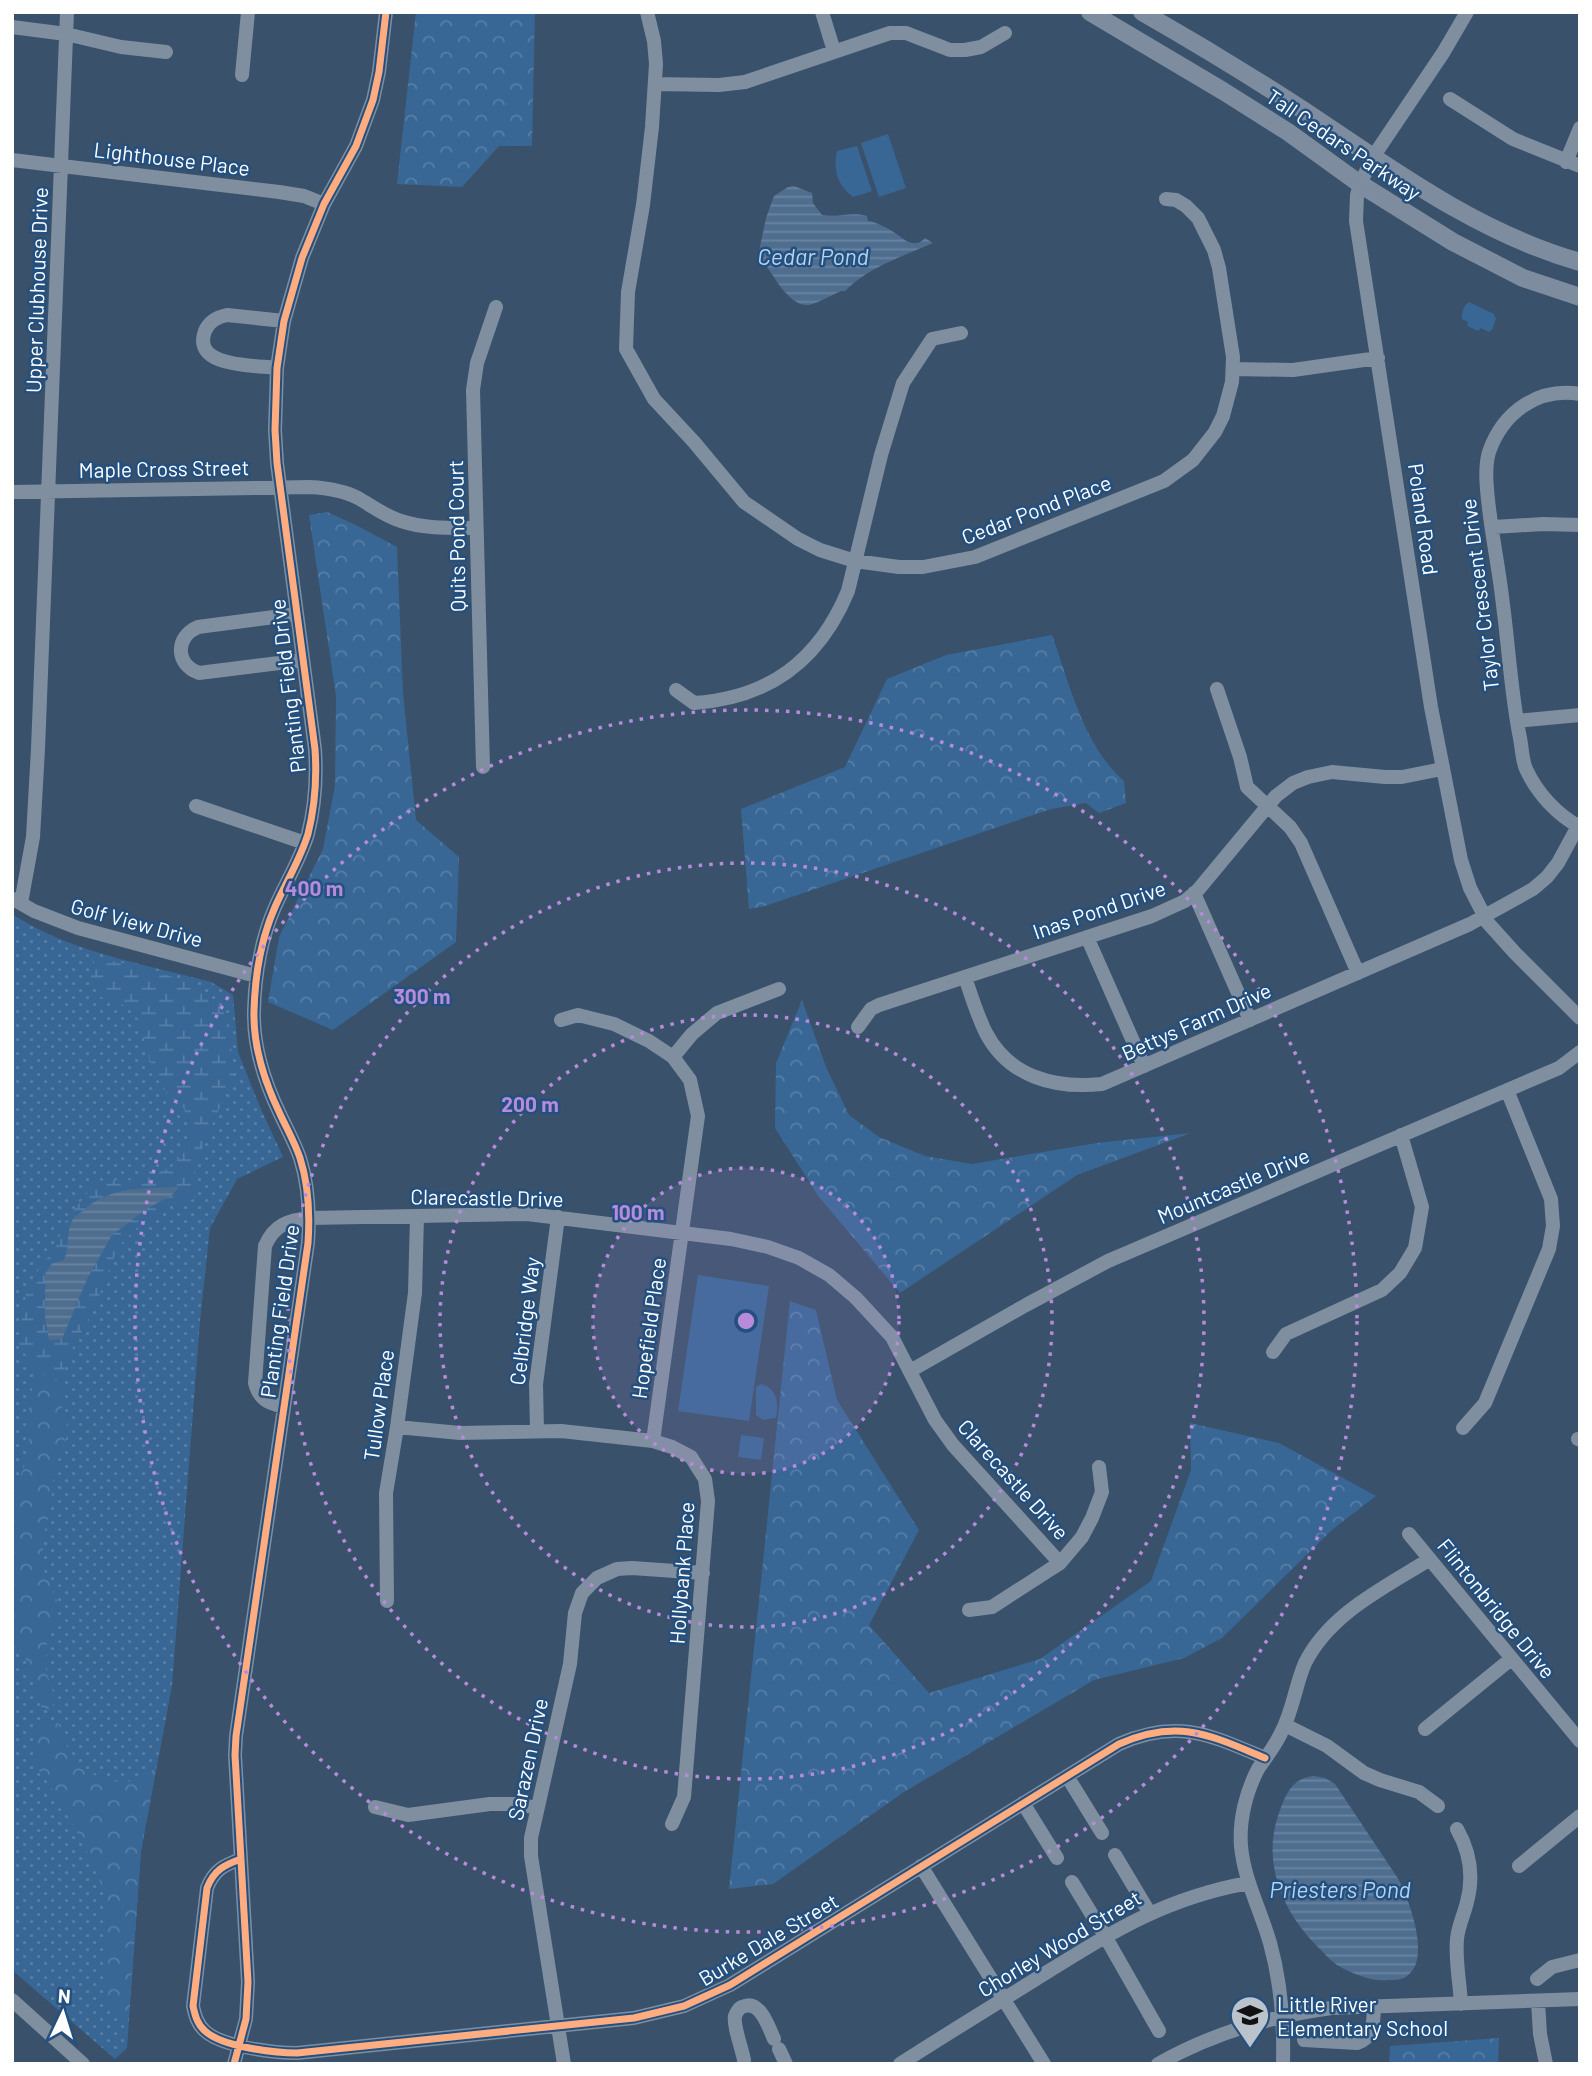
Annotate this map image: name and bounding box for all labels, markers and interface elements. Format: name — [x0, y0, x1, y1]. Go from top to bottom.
street label: Tall Cedars Parkway — [1262, 83, 1426, 205]
street label: Lighthouse Place — [93, 136, 251, 180]
street label: Upper Clubhouse Drive — [20, 187, 52, 393]
water label: Cedar Pond — [757, 242, 869, 270]
street label: Maple Cross Street — [78, 454, 250, 482]
street label: Quits Pond Court — [442, 460, 470, 612]
street label: Poland Road — [1404, 462, 1444, 576]
street label: Cedar Pond Place — [958, 469, 1114, 549]
street label: Taylor Crescent Drive — [1455, 497, 1503, 693]
street label: Planting Field Drive — [264, 598, 310, 774]
text: 400 m — [285, 875, 343, 900]
street label: Inas Pond Drive — [1029, 875, 1169, 943]
street label: Golf View Drive — [68, 892, 206, 952]
street label: Bettys Farm Drive — [1117, 977, 1275, 1065]
text: 300 m — [393, 983, 451, 1008]
text: 200 m — [501, 1091, 559, 1116]
street label: Mountcastle Drive — [1153, 1142, 1313, 1228]
street label: Clarecastle Drive — [410, 1183, 564, 1211]
text: 100 m — [611, 1199, 665, 1224]
street label: Planting Field Drive — [254, 1223, 304, 1399]
street label: Celbridge Way — [504, 1255, 544, 1387]
street label: Hopefield Place — [626, 1256, 670, 1400]
centre of rings — [734, 1309, 758, 1333]
street label: Tullow Place — [358, 1348, 398, 1462]
street label: Clarecastle Drive — [953, 1414, 1075, 1544]
street label: Hollybank Place — [664, 1501, 698, 1645]
street label: Flintonbridge Drive — [1433, 1533, 1561, 1683]
street label: Sarazen Drive — [502, 1696, 552, 1822]
water label: Priesters Pond — [1269, 1875, 1411, 1903]
street label: Chorley Wood Street — [973, 1884, 1145, 2002]
street label: Burke Dale Street — [694, 1887, 842, 1991]
north arrow — [28, 1978, 98, 2048]
text: N — [57, 1984, 71, 2007]
place label: Little River Elementary School — [1277, 1991, 1448, 2040]
school or university icon: Little River Elementary School — [1229, 1994, 1271, 2049]

